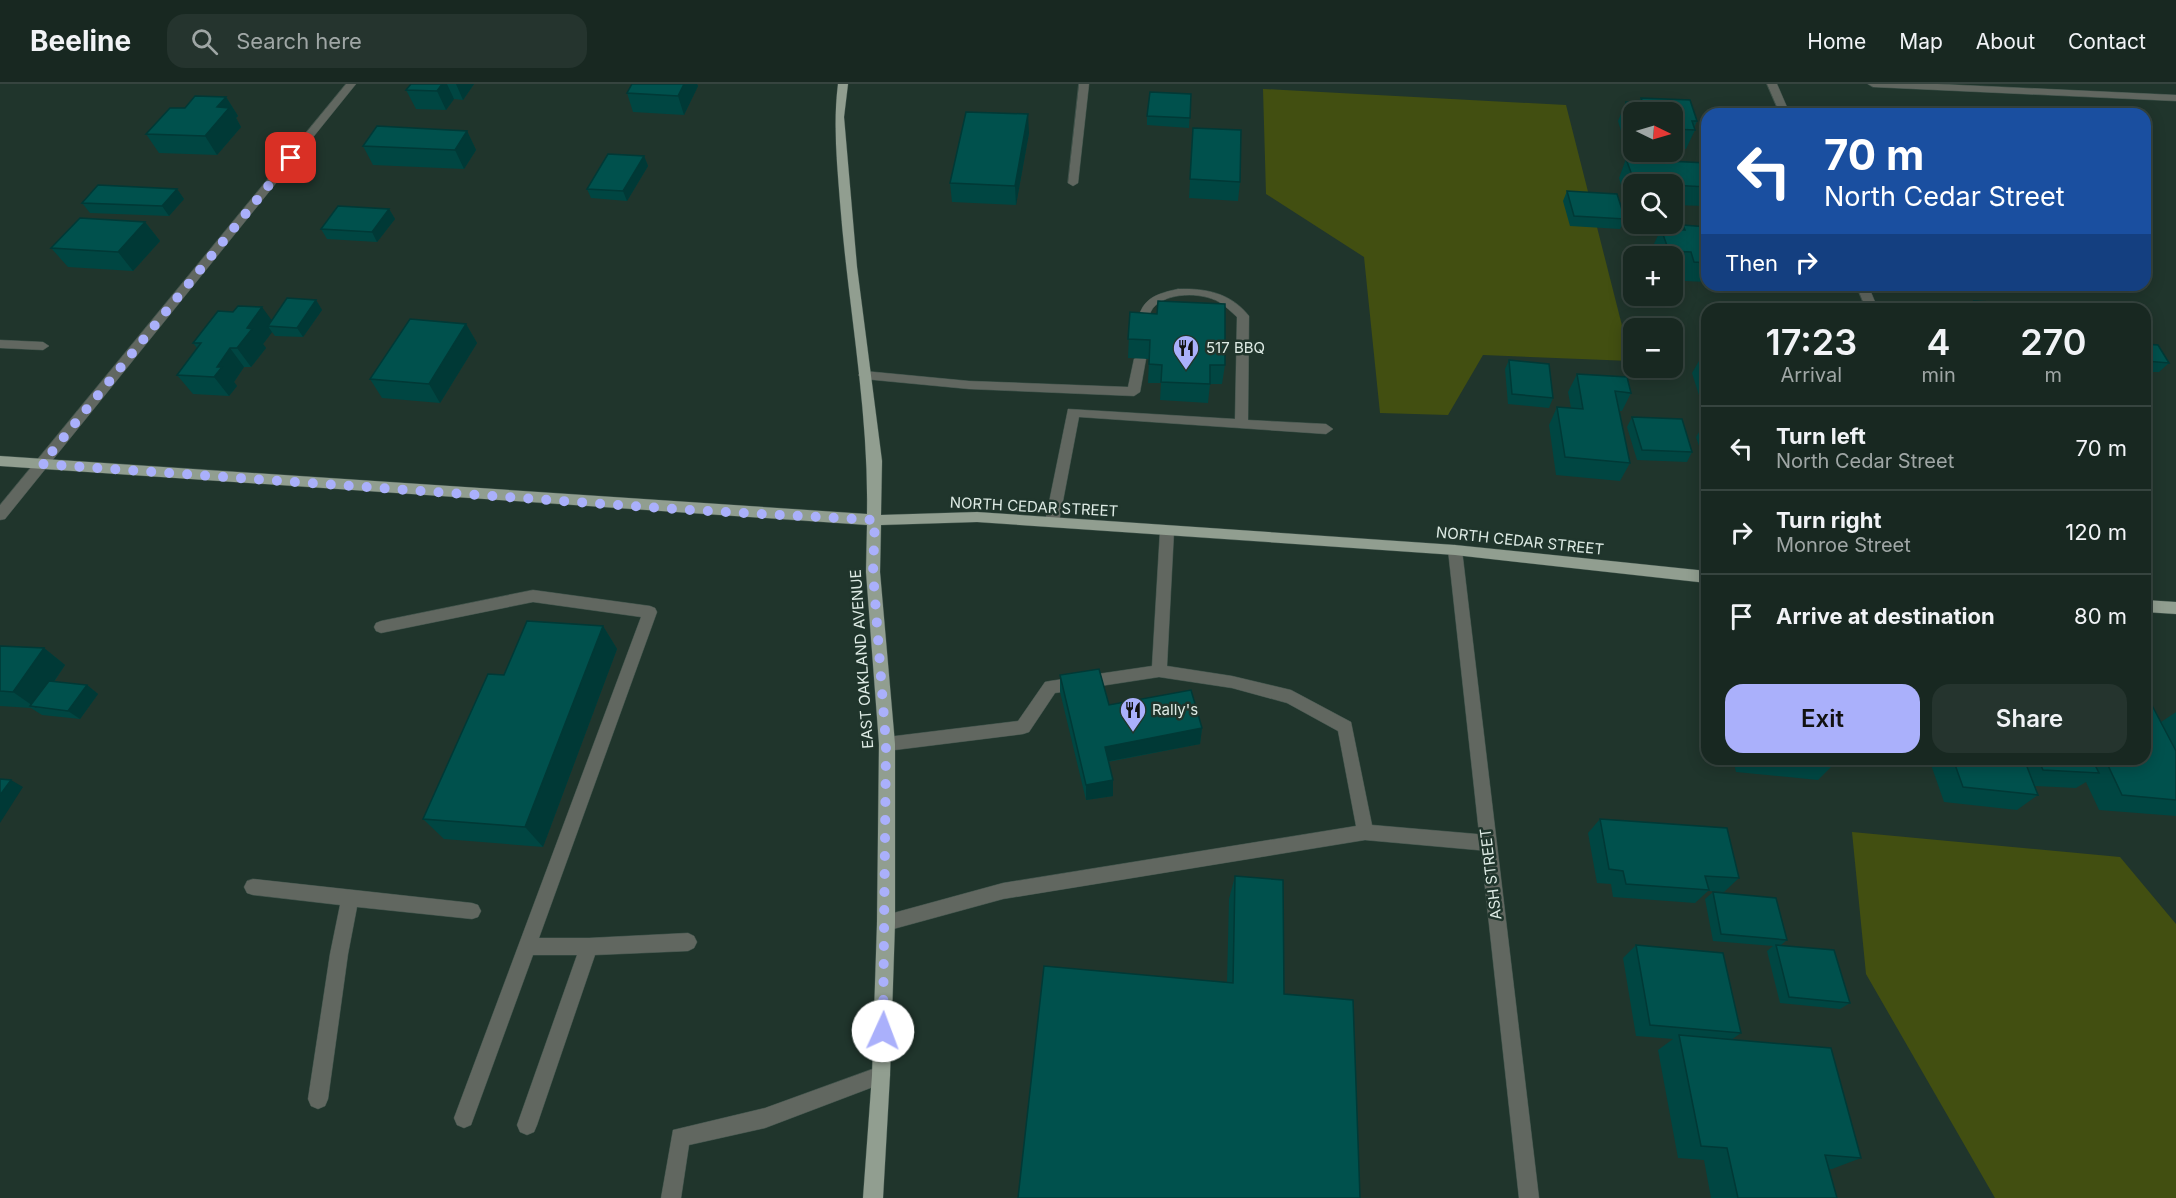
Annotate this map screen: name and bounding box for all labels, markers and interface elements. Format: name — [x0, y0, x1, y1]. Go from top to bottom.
search box — [167, 14, 587, 68]
text: Beeline — [30, 24, 131, 58]
icon: search — [188, 25, 221, 58]
text: Search here — [236, 28, 362, 54]
text: Home — [1807, 29, 1866, 54]
text: Map — [1899, 29, 1943, 54]
text: About — [1976, 29, 2035, 54]
text: Contact — [2068, 29, 2146, 54]
north arrow — [1623, 102, 1683, 162]
map controls — [1623, 102, 1683, 378]
text: 70 m — [1824, 129, 1924, 180]
pin — [265, 132, 316, 183]
icon: left — [1725, 132, 1803, 210]
icon: arrive — [274, 141, 307, 174]
button: search — [1623, 174, 1683, 234]
text: North Cedar Street — [1824, 180, 2065, 213]
button: + — [1623, 246, 1683, 306]
icon: right — [1790, 246, 1823, 279]
text: Then — [1725, 250, 1778, 276]
button: − — [1623, 318, 1683, 378]
text: 17:23 — [1765, 320, 1857, 364]
text: 4 — [1927, 320, 1951, 364]
text: 270 — [2020, 320, 2087, 364]
restaurant icon: 517 BBQ — [1171, 333, 1201, 371]
place label: 517 BBQ — [1206, 338, 1265, 357]
text: Arrival — [1780, 363, 1842, 387]
text: min — [1922, 363, 1956, 387]
text: m — [2045, 363, 2062, 387]
text: Turn left — [1776, 423, 1866, 449]
icon: left — [1725, 432, 1758, 465]
text: 70 m — [2076, 435, 2127, 461]
text: North Cedar Street — [1776, 449, 1954, 473]
street label: NORTH CEDAR STREET — [949, 493, 1119, 520]
text: Turn right — [1776, 507, 1882, 533]
icon: right — [1725, 516, 1758, 549]
text: 120 m — [2065, 519, 2127, 545]
street label: NORTH CEDAR STREET — [1435, 522, 1605, 559]
text: Monroe Street — [1776, 533, 1911, 557]
street label: EAST OAKLAND AVENUE — [846, 569, 877, 749]
icon: arrive — [1725, 600, 1758, 633]
text: Arrive at destination — [1776, 603, 1995, 629]
text: 80 m — [2074, 603, 2127, 629]
button: Exit — [1725, 684, 1920, 753]
button: Share — [1932, 684, 2127, 753]
restaurant icon: Rally's — [1118, 695, 1148, 733]
place label: Rally's — [1152, 700, 1198, 719]
street label: ASH STREET — [1475, 827, 1506, 921]
position arrow — [851, 999, 915, 1063]

